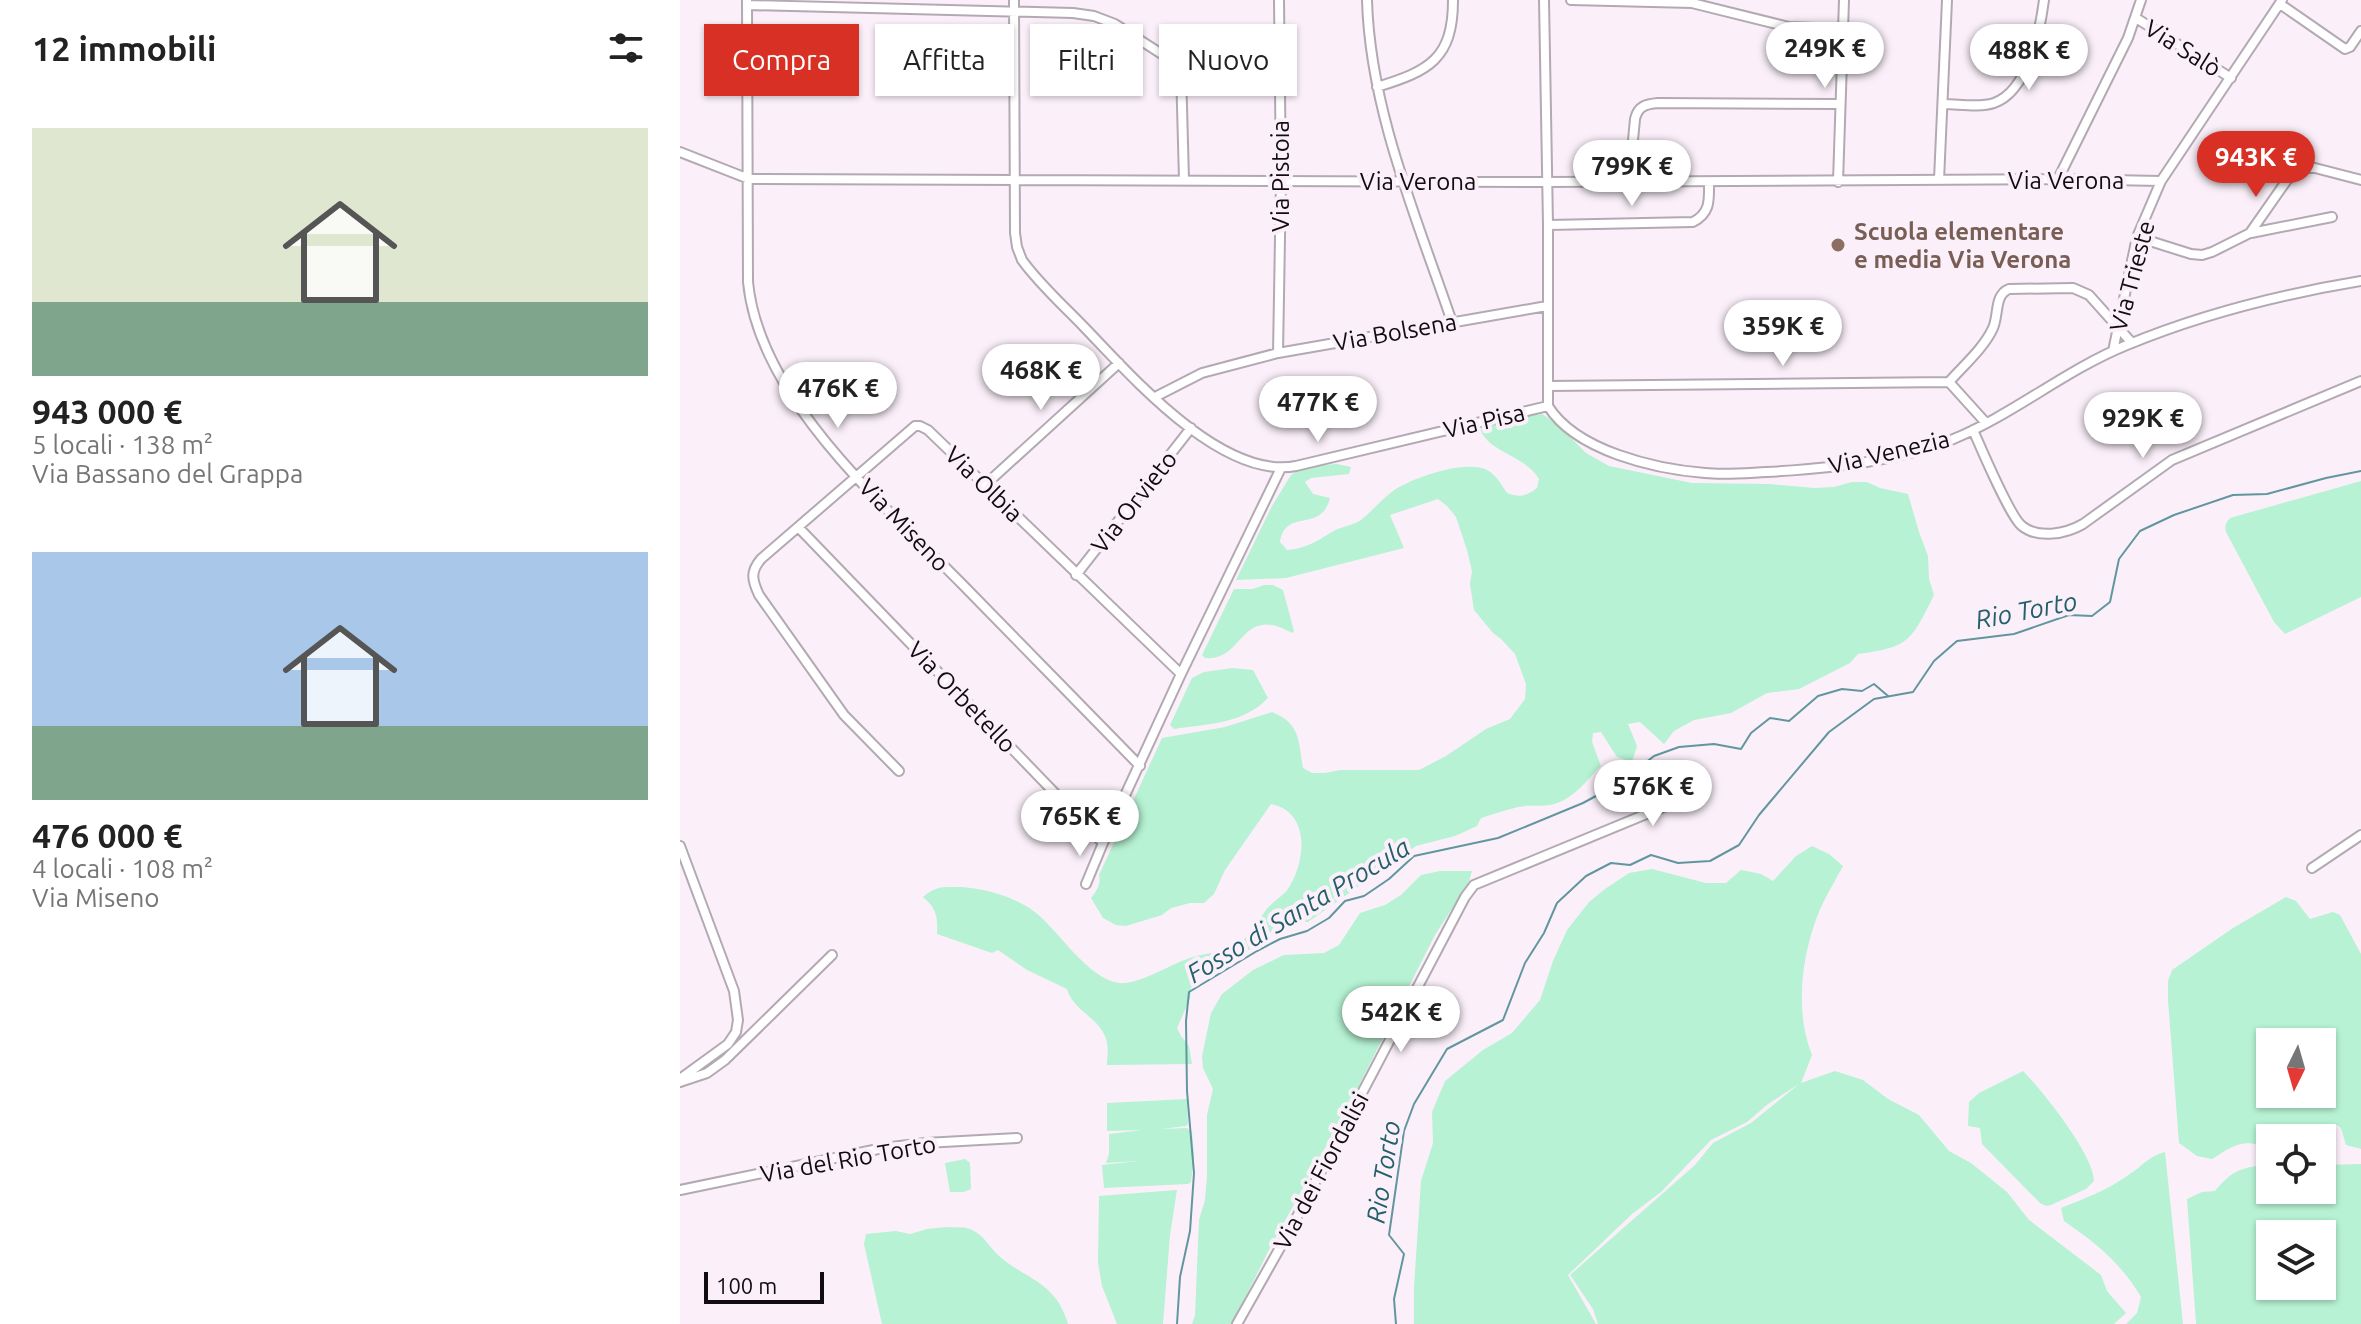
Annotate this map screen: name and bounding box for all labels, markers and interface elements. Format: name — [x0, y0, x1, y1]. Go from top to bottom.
street label: Via Salò — [2140, 14, 2226, 82]
pin: 249K € — [1760, 22, 1890, 90]
chip: Compra — [704, 24, 859, 96]
chip: Affitta — [875, 24, 1014, 96]
chip: Filtri — [1030, 24, 1143, 96]
chip: Nuovo — [1159, 24, 1297, 96]
pin: 488K € — [1964, 24, 2094, 92]
icon: filters — [604, 26, 648, 70]
text: 12 immobili — [32, 29, 217, 67]
text: 249K € — [1784, 33, 1866, 62]
text: 488K € — [1988, 35, 2070, 64]
street label: Via Pistoia — [1267, 120, 1294, 232]
pin: 943K € — [2191, 131, 2321, 199]
pin: 799K € — [1567, 140, 1697, 208]
text: 943K € — [2215, 142, 2297, 171]
text: 799K € — [1591, 151, 1673, 180]
street label: Via Verona — [2008, 167, 2124, 194]
street label: Via Verona — [1360, 168, 1476, 195]
icon: home — [268, 180, 412, 324]
place label: Scuola elementare e media Via Verona — [1854, 218, 2071, 273]
street label: Via Trieste — [2104, 218, 2160, 334]
marker: Scuola elementare e media Via Verona — [1829, 236, 1847, 254]
pin: 359K € — [1718, 300, 1848, 368]
street label: Via Bolsena — [1331, 308, 1459, 356]
text: 359K € — [1742, 311, 1824, 340]
pin: 468K € — [976, 344, 1106, 412]
text: 468K € — [1000, 355, 1082, 384]
pin: 476K € — [773, 362, 903, 430]
text: 476K € — [797, 373, 879, 402]
pin: 477K € — [1253, 376, 1383, 444]
text: 477K € — [1277, 387, 1359, 416]
text: 943 000 € — [32, 392, 182, 430]
pin: 929K € — [2078, 392, 2208, 460]
street label: Via Pisa — [1441, 399, 1527, 443]
text: 929K € — [2102, 403, 2184, 432]
street label: Via Venezia — [1826, 425, 1952, 479]
text: 5 locali · 138 m² — [32, 430, 213, 459]
street label: Via Olbia — [940, 441, 1028, 527]
street label: Via Orvieto — [1086, 446, 1182, 558]
text: Via Bassano del Grappa — [32, 459, 303, 488]
street label: Via Miseno — [853, 473, 955, 577]
water label: Rio Torto — [1973, 586, 2079, 634]
icon: home — [268, 604, 412, 748]
street label: Via Orbetello — [902, 636, 1022, 758]
pin: 576K € — [1588, 760, 1718, 828]
text: 576K € — [1612, 771, 1694, 800]
pin: 765K € — [1015, 790, 1145, 858]
text: 765K € — [1039, 801, 1121, 830]
text: 476 000 € — [32, 816, 182, 854]
water label: Fosso di Santa Procula — [1181, 832, 1415, 988]
text: 4 locali · 108 m² — [32, 854, 213, 883]
text: Via Miseno — [32, 883, 160, 912]
pin: 542K € — [1336, 986, 1466, 1054]
text: 542K € — [1360, 997, 1442, 1026]
north arrow — [2256, 1028, 2336, 1108]
map controls — [2256, 1028, 2336, 1300]
street label: Via dei Fiordalisi — [1268, 1088, 1374, 1254]
water label: Rio Torto — [1361, 1119, 1405, 1225]
button: locate — [2256, 1124, 2336, 1204]
street label: Via del Rio Torto — [758, 1130, 938, 1188]
button: layers — [2256, 1220, 2336, 1300]
scale bar — [704, 1268, 824, 1304]
text: 100 m — [716, 1273, 777, 1298]

